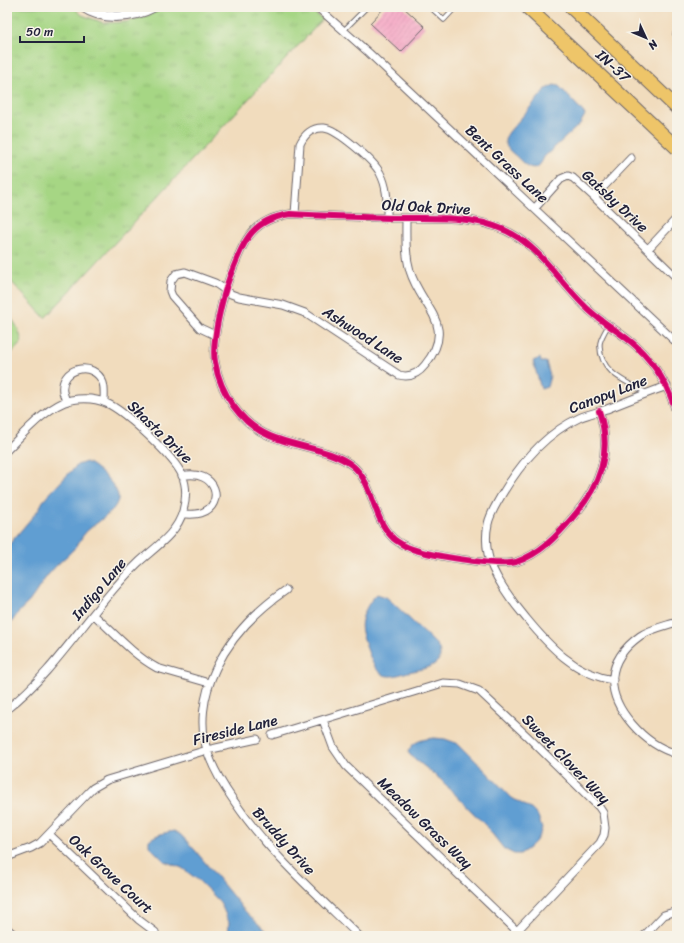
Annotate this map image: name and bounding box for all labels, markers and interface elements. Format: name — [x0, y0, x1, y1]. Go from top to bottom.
scale bar — [20, 18, 84, 44]
north arrow — [626, 18, 666, 58]
text: 50 m — [26, 21, 53, 43]
text: N — [643, 35, 663, 54]
street label: IN-37 — [589, 42, 638, 90]
street label: Bent Grass Lane — [459, 118, 555, 210]
street label: Gatsby Drive — [575, 163, 655, 239]
street label: Old Oak Drive — [381, 192, 471, 222]
street label: Ashwood Lane — [316, 298, 409, 371]
street label: Canopy Lane — [565, 367, 651, 421]
street label: Shasta Drive — [121, 394, 199, 470]
street label: Indigo Lane — [64, 552, 133, 627]
street label: Fireside Lane — [190, 707, 280, 753]
street label: Sweet Clover Way — [516, 707, 617, 811]
street label: Meadow Grass Way — [371, 770, 479, 876]
street label: Bruddy Drive — [246, 801, 322, 882]
street label: Oak Grove Court — [63, 828, 160, 921]

